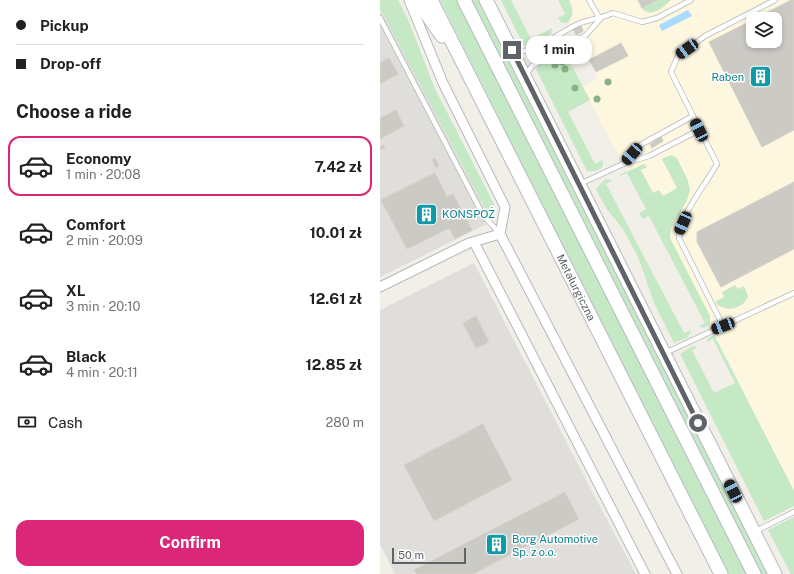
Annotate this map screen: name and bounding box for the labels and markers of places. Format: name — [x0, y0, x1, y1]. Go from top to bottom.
building icon: Raben — [747, 64, 773, 90]
place label: Raben — [711, 71, 744, 83]
building icon: KONSPOŻ — [413, 201, 439, 227]
place label: KONSPOŻ — [442, 207, 495, 220]
building icon: Borg Automotive Sp. z o.o. — [484, 532, 510, 558]
place label: Borg Automotive Sp. z o.o. — [512, 533, 598, 558]

